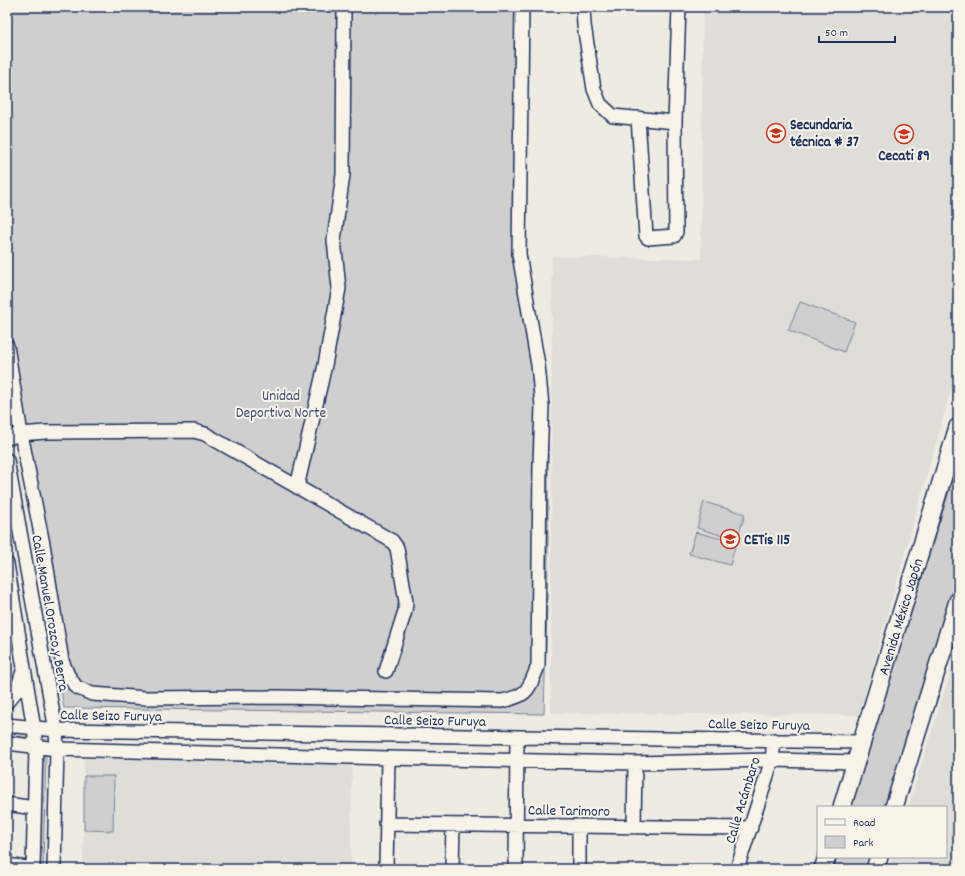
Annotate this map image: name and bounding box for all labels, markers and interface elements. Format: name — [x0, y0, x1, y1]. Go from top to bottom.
scale bar — [819, 18, 895, 44]
text: 50 m — [825, 25, 848, 42]
place label: Secundaria técnica # 37 — [790, 115, 859, 154]
school or university icon: Secundaria técnica # 37 — [765, 122, 787, 144]
school or university icon: Cecati 89 — [893, 123, 915, 145]
place label: Cecati 89 — [878, 146, 930, 168]
park label: Unidad Deportiva Norte — [236, 386, 327, 425]
school or university icon: CETis 115 — [719, 528, 741, 550]
place label: CETis 115 — [744, 530, 790, 552]
street label: Calle Manuel Orozco y Berra — [24, 533, 74, 694]
street label: Avenida México Japón — [874, 556, 930, 678]
street label: Calle Seizo Furuya — [60, 705, 163, 729]
street label: Calle Seizo Furuya — [384, 710, 487, 734]
street label: Calle Seizo Furuya — [708, 714, 811, 738]
street label: Calle Acámbaro — [720, 754, 768, 847]
street label: Calle Tarimoro — [528, 800, 611, 824]
legend — [817, 806, 947, 858]
text: Road — [853, 815, 875, 832]
text: Park — [853, 835, 874, 852]

